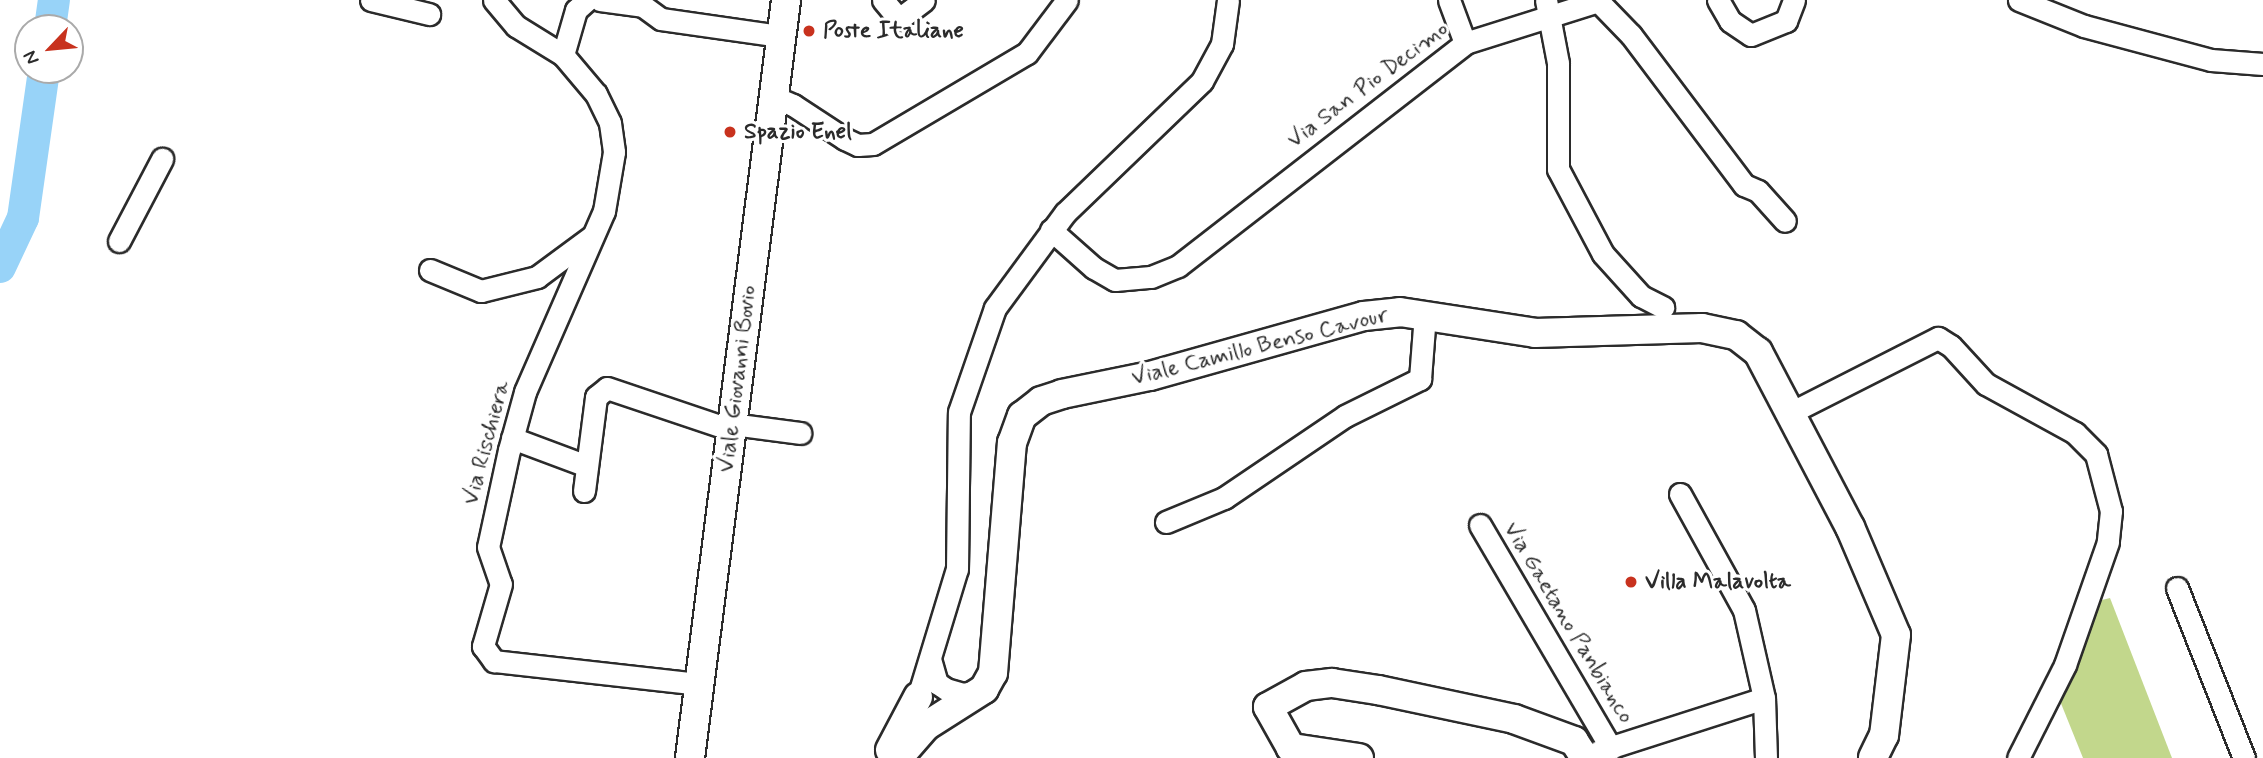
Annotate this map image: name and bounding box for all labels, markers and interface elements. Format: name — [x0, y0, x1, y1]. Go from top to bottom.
north arrow — [14, 14, 84, 84]
place label: Poste Italiane — [823, 17, 960, 45]
street label: Via San Pio Decimo — [1284, 17, 1452, 153]
marker: Poste Italiane — [801, 23, 817, 39]
text: N — [17, 46, 45, 69]
place label: Spazio Enel — [744, 118, 852, 146]
marker: Spazio Enel — [722, 124, 738, 140]
street label: Viale Giovanni Bovio — [713, 284, 763, 474]
street label: Viale Camillo Benso Cavour — [1125, 301, 1395, 393]
street label: Via Rischiera — [457, 378, 517, 508]
street label: Via Gaetano Panbianco — [1497, 517, 1639, 729]
place label: Villa Malavolta — [1645, 568, 1786, 596]
marker: Villa Malavolta — [1623, 574, 1639, 590]

